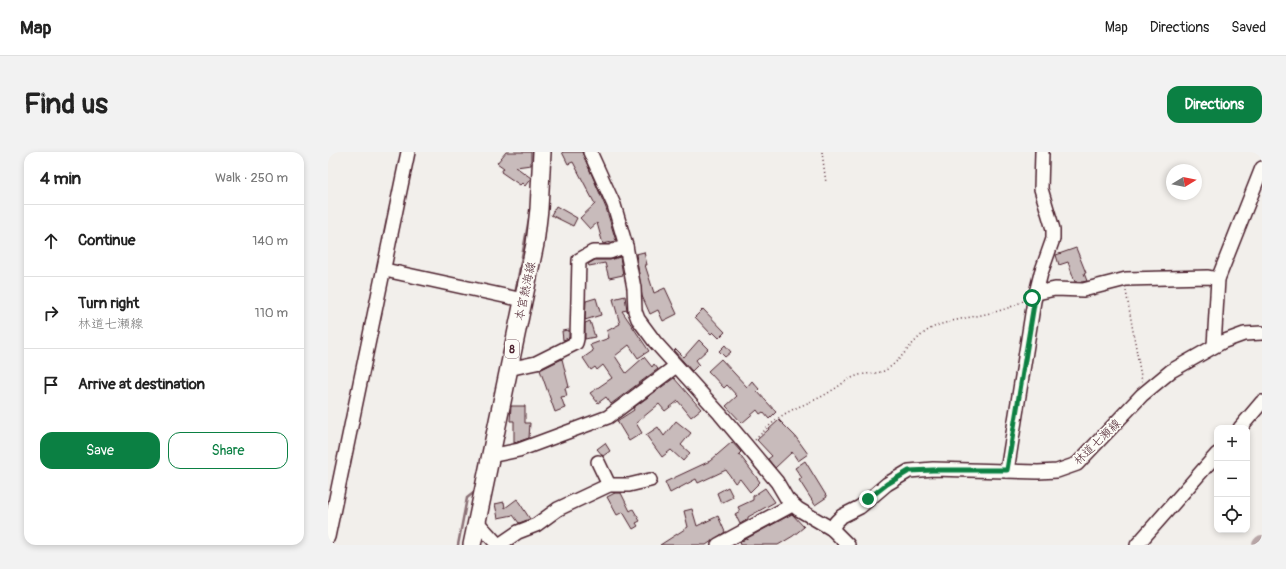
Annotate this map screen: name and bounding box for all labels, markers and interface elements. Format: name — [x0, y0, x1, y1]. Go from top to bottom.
text: Map — [20, 16, 51, 40]
text: Map — [1105, 19, 1128, 36]
text: Directions — [1150, 19, 1209, 36]
text: Saved — [1231, 19, 1266, 36]
button: Directions — [1167, 86, 1262, 123]
text: Find us — [24, 87, 108, 122]
north arrow — [1166, 164, 1202, 200]
text: 4 min — [40, 168, 81, 189]
text: Walk · 250 m — [215, 170, 288, 186]
icon: ahead — [40, 230, 62, 252]
text: Continue — [78, 231, 136, 250]
text: 140 m — [252, 233, 288, 249]
street label: 本宮熱海線 — [512, 260, 539, 322]
route start — [1023, 289, 1041, 307]
text: Turn right — [78, 294, 139, 313]
icon: right — [40, 302, 62, 324]
text: 110 m — [255, 305, 288, 321]
text: 林道七瀬線 — [78, 316, 143, 332]
road number: 8 — [505, 340, 519, 358]
icon: arrive — [40, 374, 62, 396]
text: Arrive at destination — [78, 375, 205, 394]
street label: 林道七瀬線 — [1071, 416, 1124, 469]
map controls — [1214, 425, 1250, 533]
button: + — [1214, 425, 1250, 461]
button: Save — [40, 432, 160, 469]
button: Share — [168, 432, 288, 469]
button: − — [1214, 461, 1250, 497]
route end — [859, 490, 877, 508]
button: locate — [1214, 497, 1250, 533]

